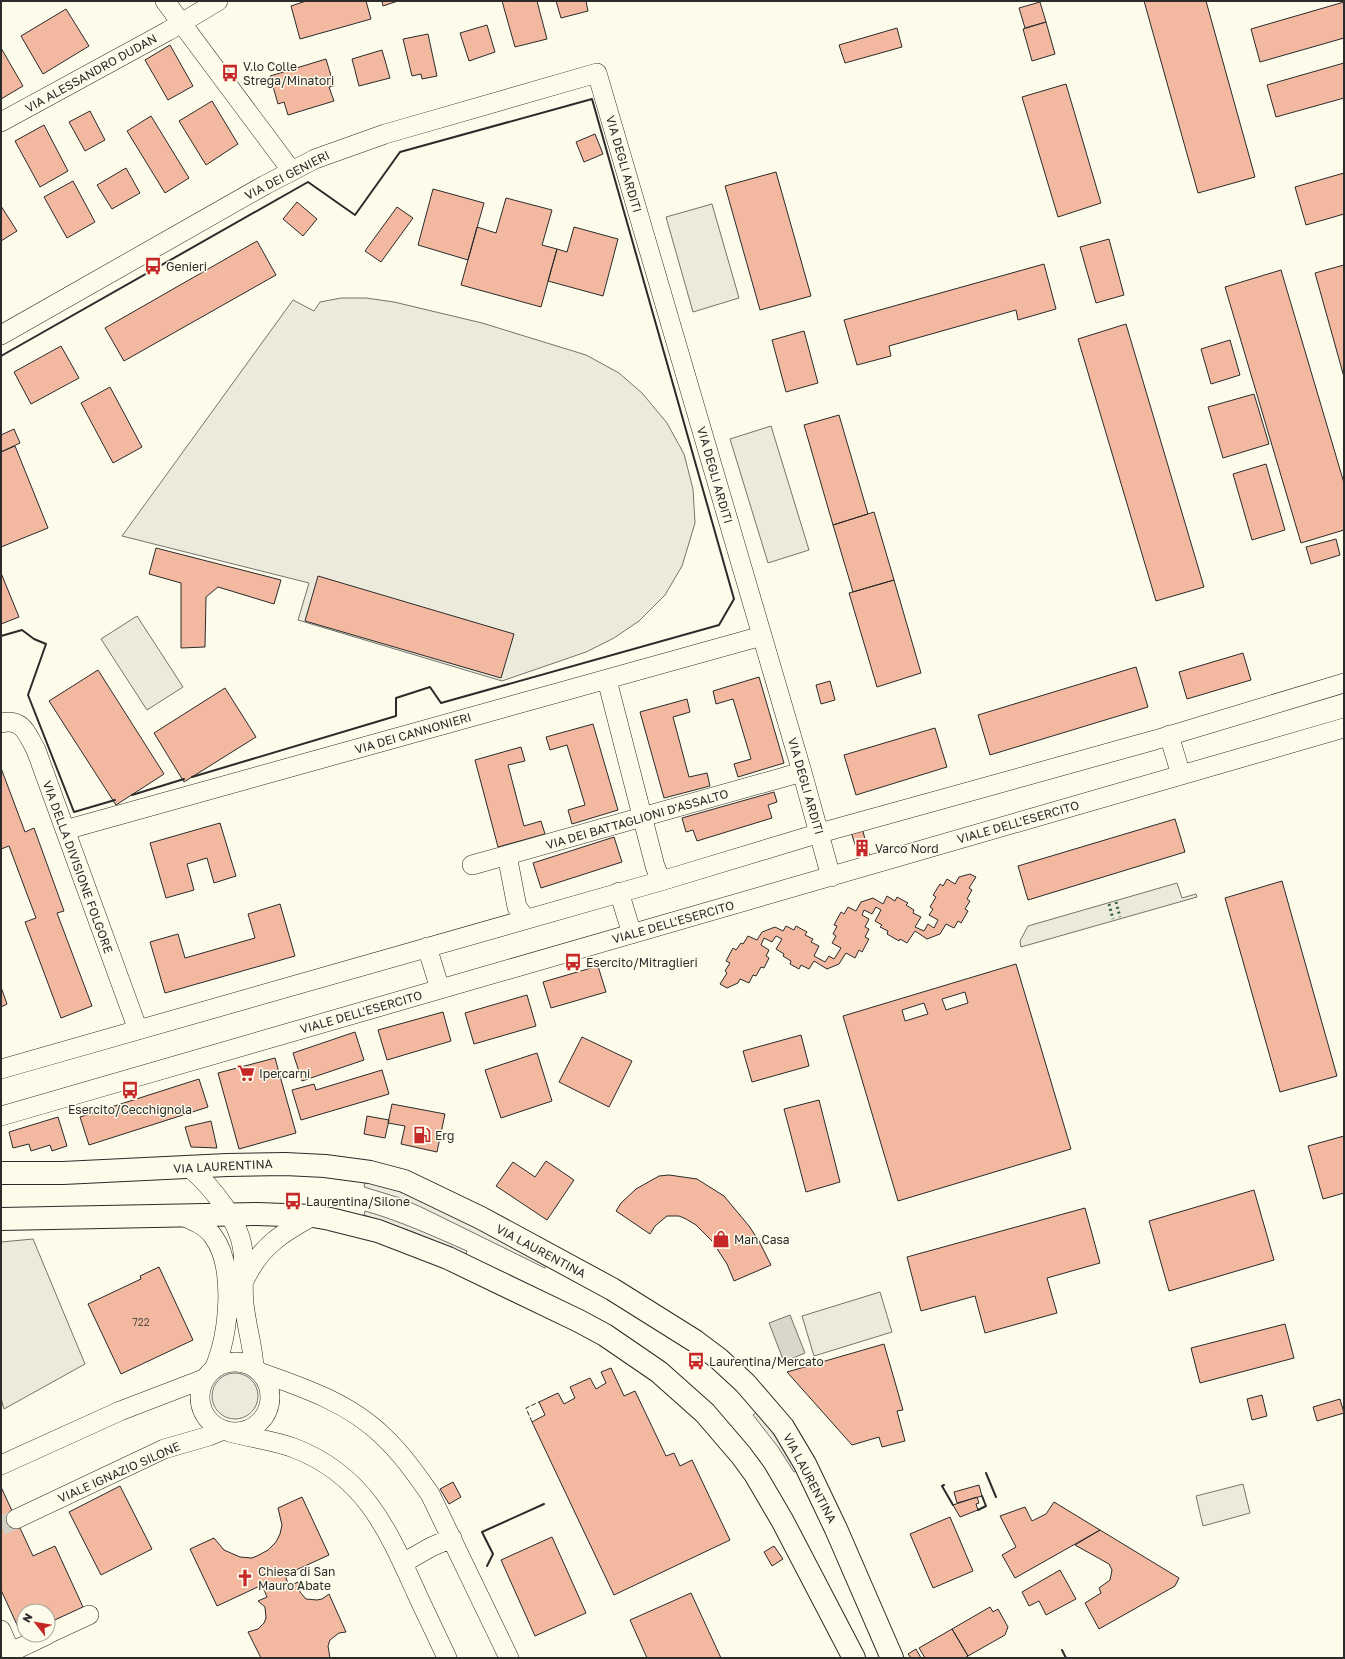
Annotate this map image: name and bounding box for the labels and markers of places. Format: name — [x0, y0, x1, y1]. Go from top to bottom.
place label: V.lo Colle Strega/Minatori — [243, 59, 334, 88]
bus stop icon: V.lo Colle Strega/Minatori — [220, 63, 240, 83]
bus stop icon: Genieri — [143, 256, 163, 276]
place label: Genieri — [166, 259, 207, 274]
building icon: Varco Nord — [852, 838, 872, 858]
place label: Varco Nord — [875, 841, 939, 856]
bus stop icon: Esercito/Mitraglieri — [563, 952, 583, 972]
place label: Esercito/Mitraglieri — [586, 955, 698, 970]
supermarket icon: Ipercarni — [236, 1063, 256, 1083]
place label: Ipercarni — [259, 1066, 310, 1081]
bus stop icon: Esercito/Cecchignola — [120, 1080, 140, 1100]
place label: Esercito/Cecchignola — [68, 1102, 192, 1117]
fuel station icon: Erg — [412, 1125, 432, 1145]
place label: Erg — [435, 1128, 454, 1143]
bus stop icon: Laurentina/Silone — [283, 1191, 303, 1211]
place label: Laurentina/Silone — [306, 1194, 410, 1209]
shop icon: Man Casa — [711, 1229, 731, 1249]
place label: Man Casa — [734, 1232, 790, 1247]
bus stop icon: Laurentina/Mercato — [686, 1351, 706, 1371]
place label: Laurentina/Mercato — [709, 1354, 824, 1369]
place label: Chiesa di San Mauro Abate — [258, 1564, 335, 1593]
church icon: Chiesa di San Mauro Abate — [235, 1568, 255, 1588]

